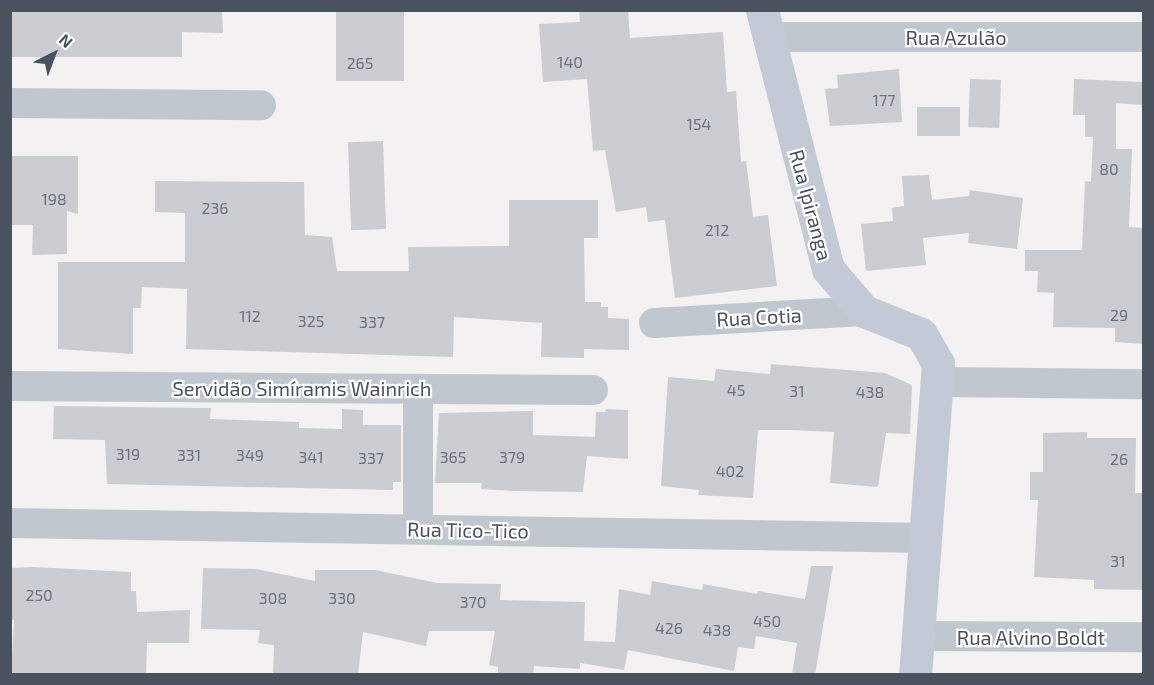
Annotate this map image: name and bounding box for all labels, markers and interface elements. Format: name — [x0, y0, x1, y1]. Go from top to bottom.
north arrow — [24, 24, 84, 84]
street label: Rua Azulão — [905, 25, 1007, 49]
text: N — [56, 29, 77, 51]
house number: 140 — [557, 52, 583, 72]
house number: 265 — [347, 53, 373, 73]
house number: 177 — [873, 90, 895, 110]
house number: 154 — [687, 114, 711, 134]
street label: Rua Ipiranga — [785, 147, 837, 263]
house number: 80 — [1099, 159, 1119, 179]
house number: 198 — [41, 189, 67, 209]
house number: 236 — [201, 198, 229, 218]
house number: 212 — [705, 220, 729, 240]
street label: Rua Cotia — [716, 303, 802, 331]
house number: 29 — [1110, 305, 1128, 325]
house number: 112 — [239, 306, 261, 326]
house number: 325 — [298, 311, 324, 331]
house number: 337 — [359, 312, 385, 332]
street label: Servidão Simíramis Wainrich — [172, 376, 432, 400]
house number: 45 — [727, 380, 745, 400]
house number: 31 — [789, 381, 805, 401]
house number: 438 — [856, 382, 884, 402]
house number: 319 — [116, 444, 140, 464]
house number: 331 — [177, 445, 201, 465]
house number: 349 — [236, 445, 264, 465]
house number: 341 — [298, 447, 324, 467]
house number: 365 — [440, 447, 466, 467]
house number: 379 — [499, 447, 525, 467]
house number: 337 — [358, 448, 384, 468]
house number: 26 — [1110, 449, 1128, 469]
house number: 402 — [716, 461, 744, 481]
street label: Rua Tico-Tico — [407, 517, 529, 543]
house number: 31 — [1110, 551, 1126, 571]
house number: 250 — [25, 585, 53, 605]
house number: 308 — [259, 588, 287, 608]
house number: 330 — [328, 588, 356, 608]
house number: 370 — [460, 592, 486, 612]
house number: 450 — [753, 611, 781, 631]
house number: 426 — [655, 618, 683, 638]
house number: 438 — [703, 620, 731, 640]
street label: Rua Alvino Boldt — [957, 625, 1105, 649]

